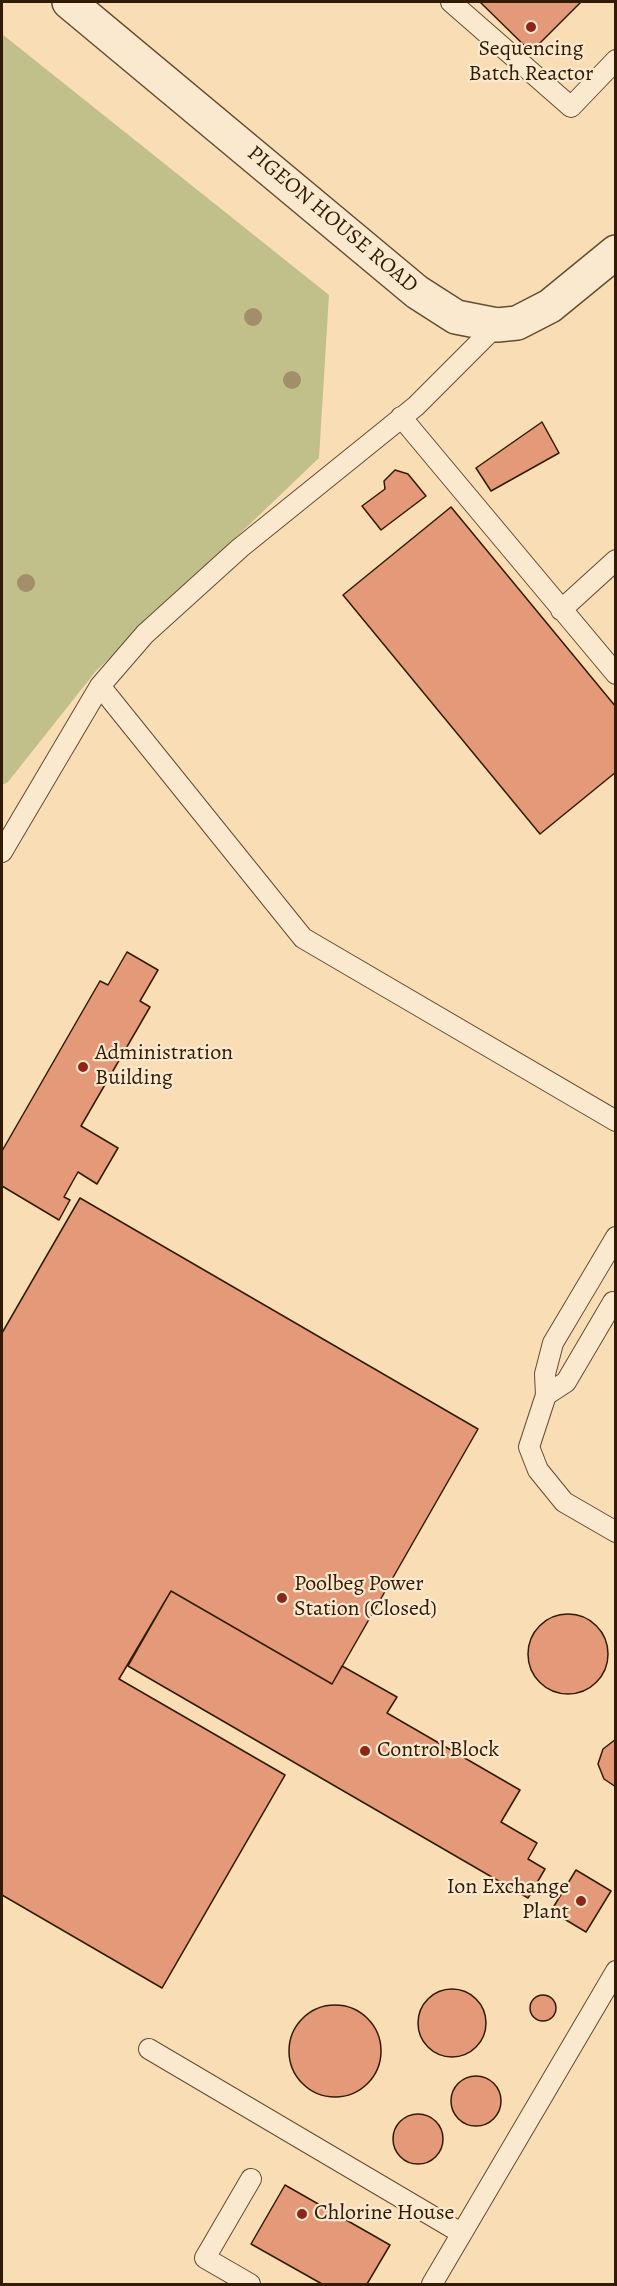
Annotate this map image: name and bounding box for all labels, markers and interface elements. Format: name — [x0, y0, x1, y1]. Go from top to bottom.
marker: Sequencing Batch Reactor — [524, 20, 538, 34]
place label: Sequencing Batch Reactor — [469, 37, 593, 88]
street label: PIGEON HOUSE ROAD — [241, 141, 423, 299]
place label: Administration Building — [95, 1041, 233, 1092]
marker: Administration Building — [76, 1060, 90, 1074]
place label: Poolbeg Power Station (Closed) — [294, 1572, 437, 1624]
marker: Poolbeg Power Station (Closed) — [275, 1591, 289, 1605]
place label: Control Block — [377, 1738, 499, 1764]
marker: Control Block — [358, 1744, 372, 1758]
place label: Ion Exchange Plant — [447, 1875, 569, 1927]
marker: Ion Exchange Plant — [574, 1894, 588, 1908]
place label: Chlorine House — [314, 2201, 454, 2227]
marker: Chlorine House — [295, 2207, 309, 2221]

